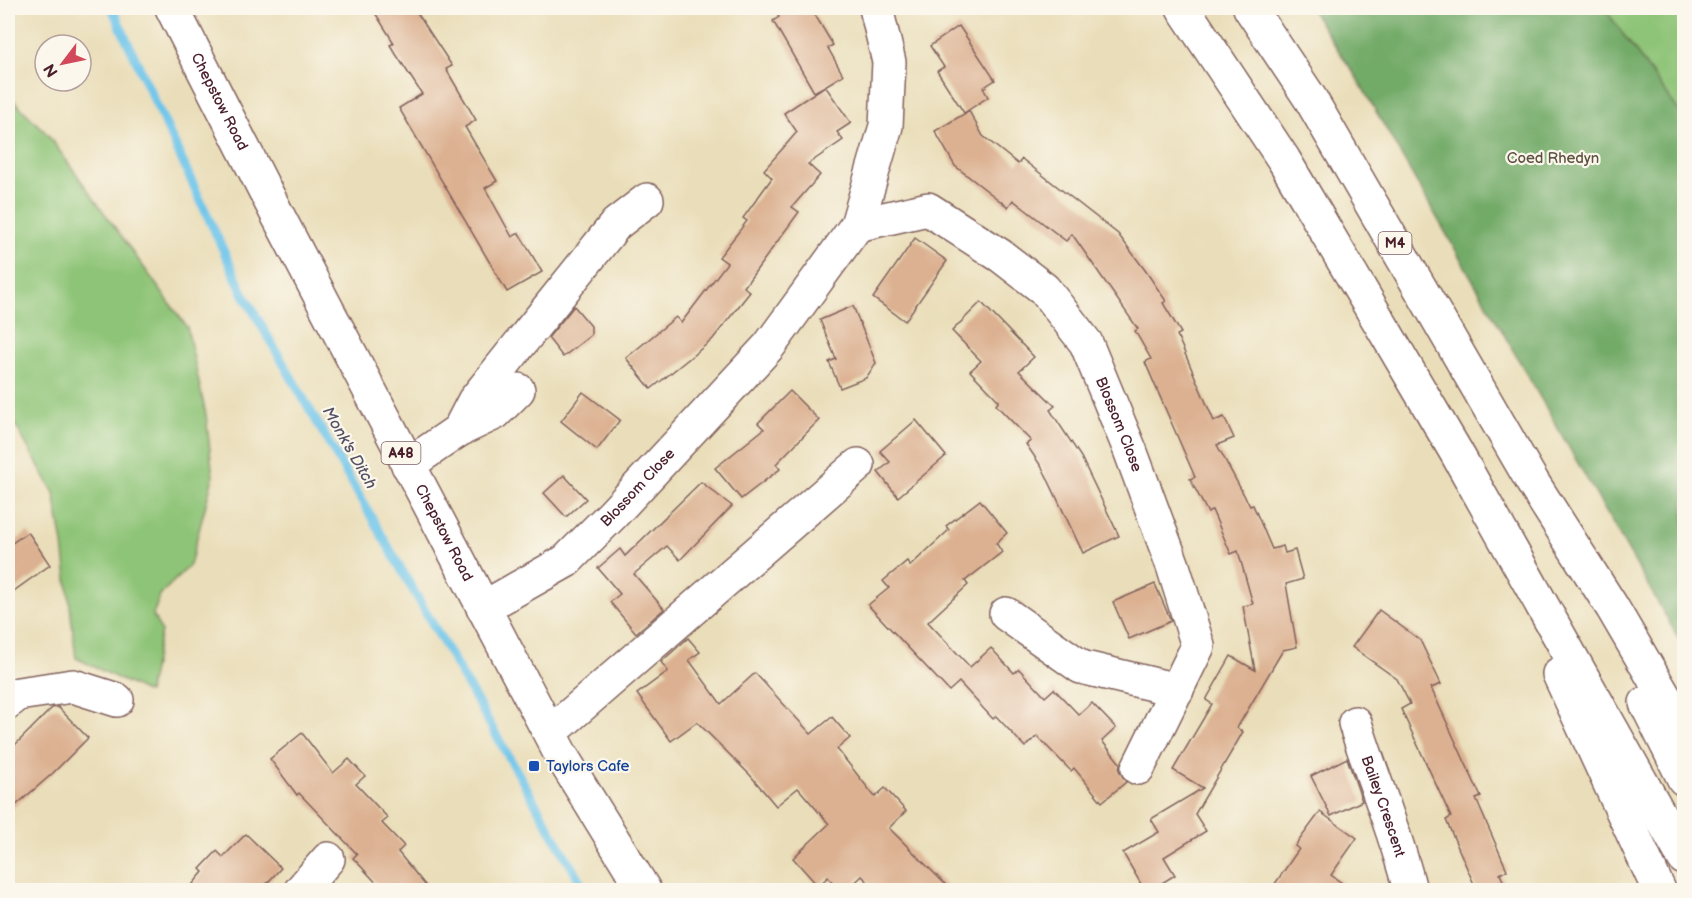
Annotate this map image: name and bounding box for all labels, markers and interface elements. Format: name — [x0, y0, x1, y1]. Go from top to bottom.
north arrow — [33, 33, 93, 93]
street label: Chepstow Road — [187, 50, 252, 154]
text: N — [40, 60, 63, 80]
park label: Coed Rhedyn — [1507, 149, 1599, 168]
road number: M4 — [1378, 232, 1412, 254]
street label: Blossom Close — [1091, 374, 1147, 474]
water label: Monk's Ditch — [318, 404, 380, 493]
road number: A48 — [382, 442, 420, 464]
street label: Blossom Close — [596, 444, 679, 531]
street label: Chepstow Road — [411, 481, 478, 584]
street label: Bailey Crescent — [1357, 753, 1410, 860]
place label: Taylors Cafe — [546, 757, 630, 776]
marker: Taylors Cafe — [527, 759, 541, 773]

